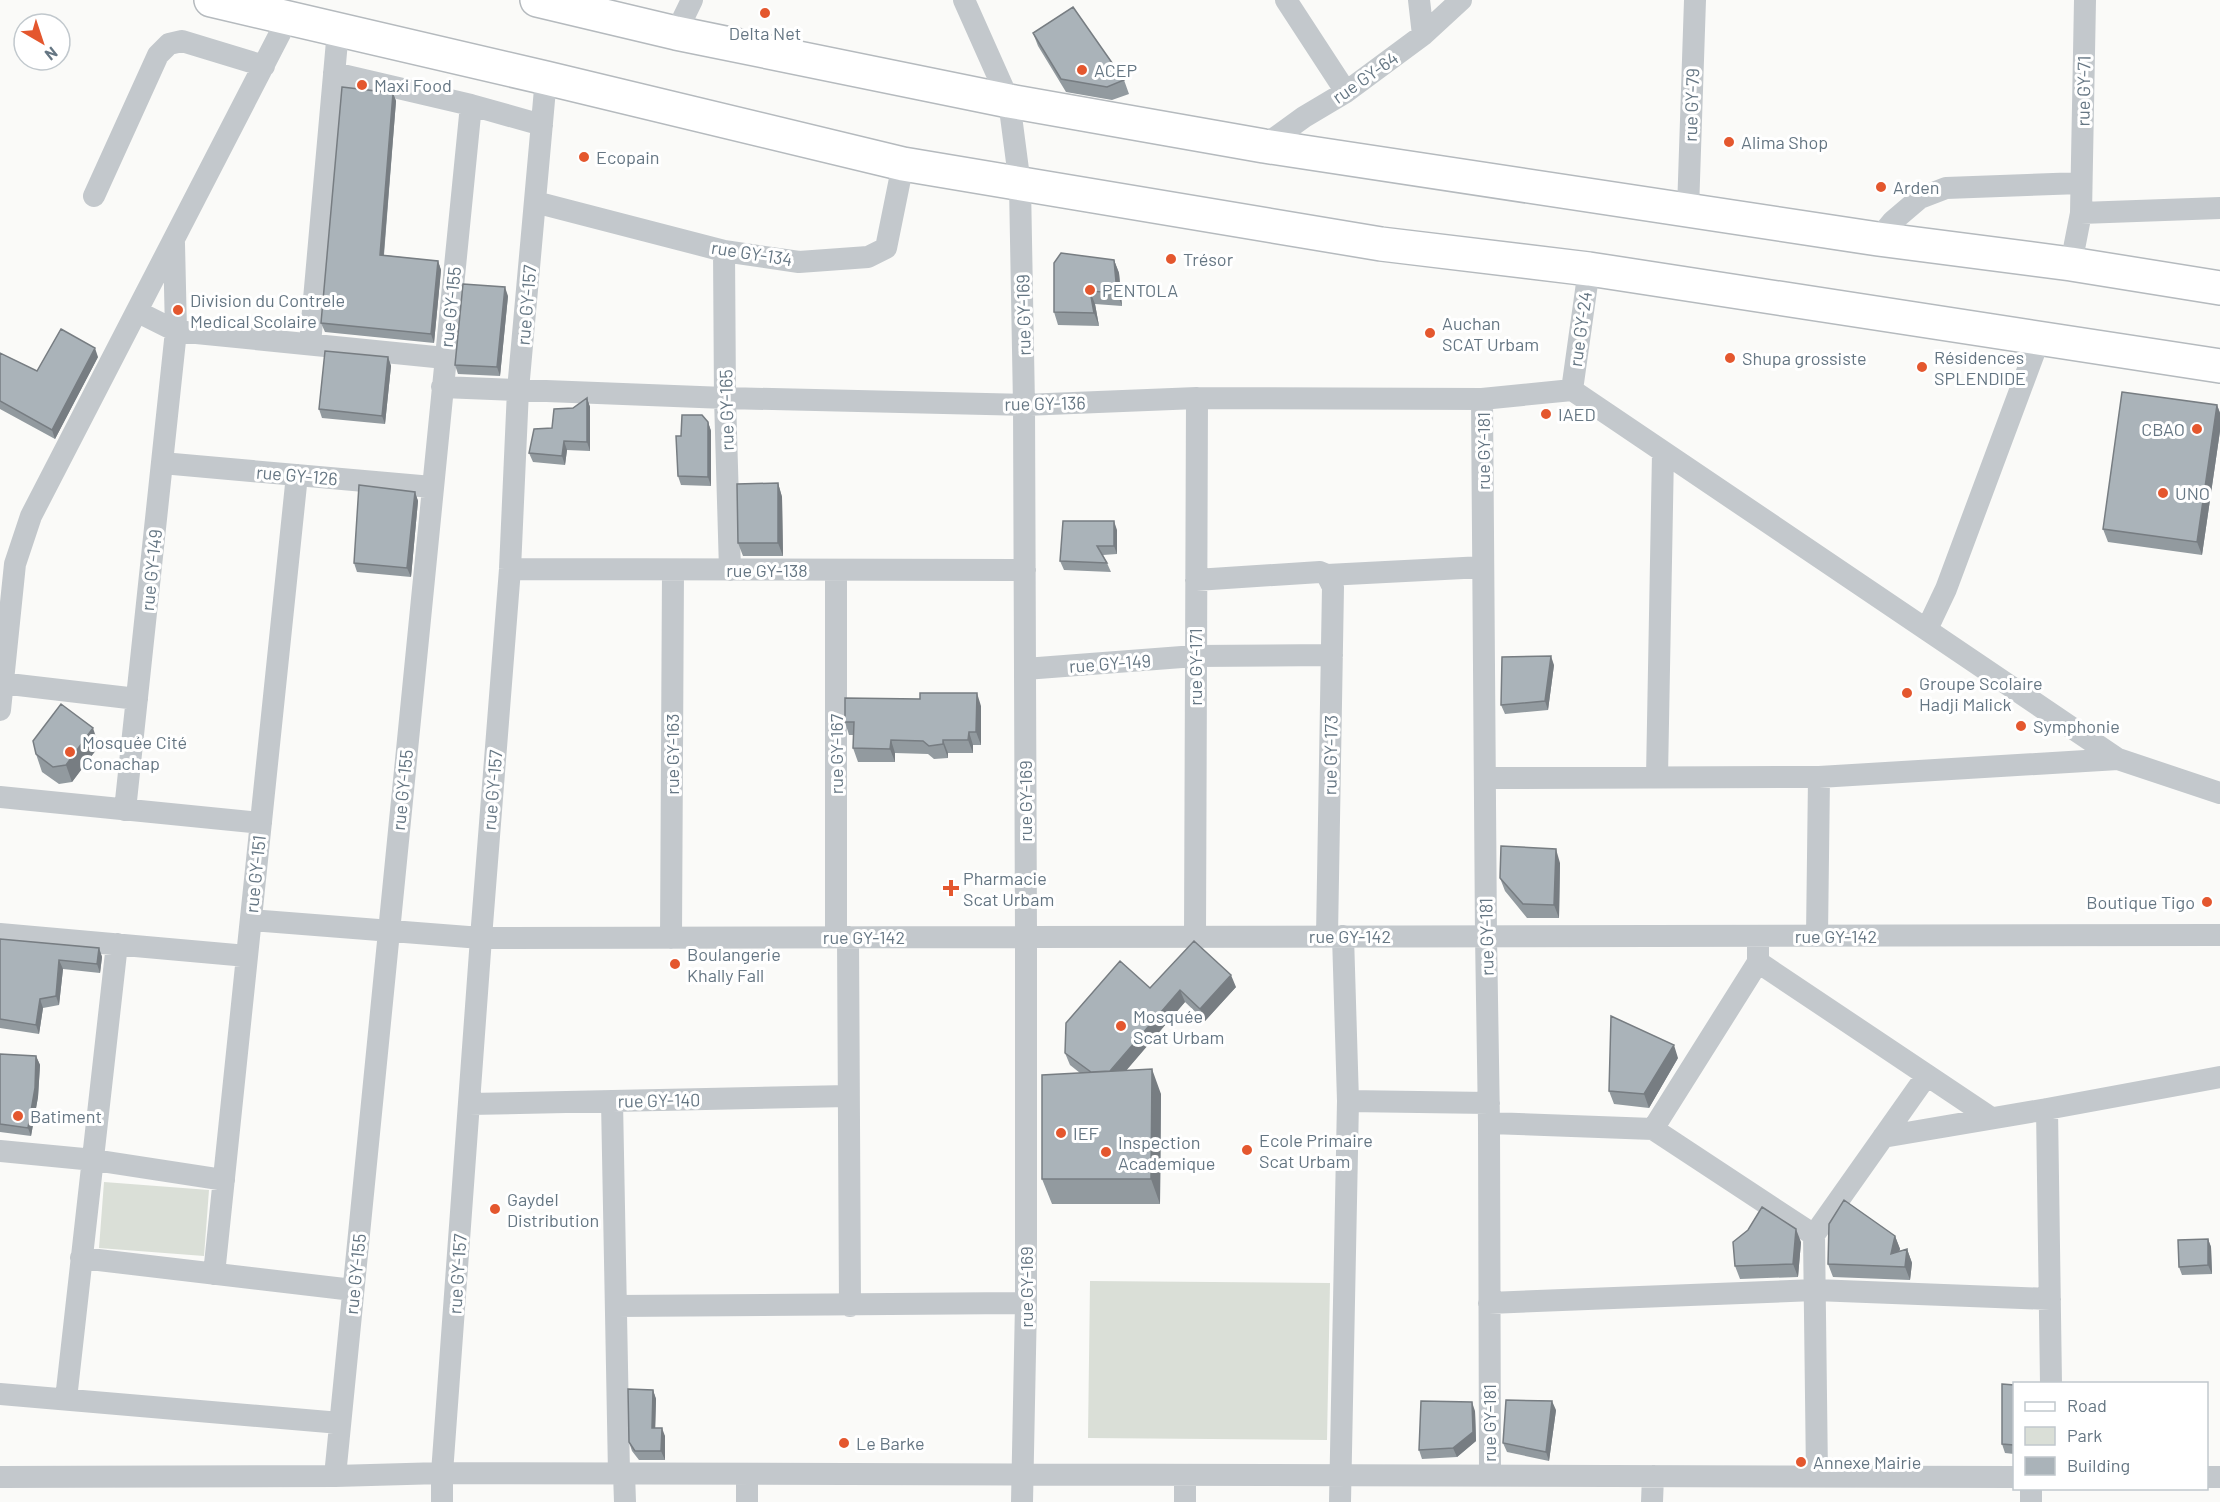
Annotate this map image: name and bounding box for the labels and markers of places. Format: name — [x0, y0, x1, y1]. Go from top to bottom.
marker: Delta Net — [758, 6, 772, 20]
place label: Delta Net — [729, 22, 801, 44]
place label: ACEP — [1094, 59, 1137, 81]
marker: ACEP — [1075, 63, 1089, 77]
place label: Maxi Food — [374, 74, 452, 96]
marker: Maxi Food — [355, 78, 369, 92]
place label: Alima Shop — [1741, 131, 1828, 153]
marker: Alima Shop — [1722, 135, 1736, 149]
place label: Ecopain — [596, 146, 659, 168]
marker: Ecopain — [577, 150, 591, 164]
place label: Arden — [1893, 176, 1940, 198]
marker: Arden — [1874, 180, 1888, 194]
place label: Trésor — [1183, 248, 1234, 270]
marker: Trésor — [1164, 252, 1178, 266]
place label: PENTOLA — [1102, 279, 1178, 301]
marker: PENTOLA — [1083, 283, 1097, 297]
place label: Division du Contrele Medical Scolaire — [190, 289, 345, 332]
marker: Division du Contrele Medical Scolaire — [171, 303, 185, 317]
place label: Auchan SCAT Urbam — [1442, 312, 1539, 355]
marker: Auchan SCAT Urbam — [1423, 326, 1437, 340]
place label: Résidences SPLENDIDE — [1934, 346, 2026, 389]
place label: Shupa grossiste — [1742, 347, 1867, 369]
marker: Shupa grossiste — [1723, 351, 1737, 365]
marker: Résidences SPLENDIDE — [1915, 360, 1929, 374]
place label: IAED — [1558, 403, 1596, 425]
marker: IAED — [1539, 407, 1553, 421]
place label: CBAO — [2141, 418, 2185, 440]
marker: CBAO — [2190, 422, 2204, 436]
place label: UNO — [2175, 482, 2210, 504]
marker: UNO — [2156, 486, 2170, 500]
place label: Groupe Scolaire Hadji Malick — [1919, 672, 2043, 715]
marker: Groupe Scolaire Hadji Malick — [1900, 686, 1914, 700]
place label: Symphonie — [2033, 715, 2120, 737]
marker: Symphonie — [2014, 719, 2028, 733]
place label: Mosquée Cité Conachap — [82, 731, 187, 774]
marker: Mosquée Cité Conachap — [63, 745, 77, 759]
place label: Pharmacie Scat Urbam — [963, 867, 1054, 910]
marker: Pharmacie Scat Urbam — [944, 881, 958, 895]
place label: Boutique Tigo — [2086, 891, 2195, 913]
marker: Boutique Tigo — [2200, 895, 2214, 909]
place label: Boulangerie Khally Fall — [687, 943, 781, 986]
marker: Boulangerie Khally Fall — [668, 957, 682, 971]
place label: Mosquée Scat Urbam — [1133, 1005, 1224, 1048]
marker: Mosquée Scat Urbam — [1114, 1019, 1128, 1033]
place label: Batiment — [30, 1105, 102, 1127]
marker: Batiment — [11, 1109, 25, 1123]
place label: IEF — [1073, 1122, 1099, 1144]
marker: IEF — [1054, 1126, 1068, 1140]
place label: Ecole Primaire Scat Urbam — [1259, 1129, 1373, 1172]
place label: Inspection Academique — [1118, 1131, 1215, 1174]
marker: Ecole Primaire Scat Urbam — [1240, 1143, 1254, 1157]
marker: Inspection Academique — [1099, 1145, 1113, 1159]
place label: Gaydel Distribution — [507, 1188, 599, 1231]
marker: Gaydel Distribution — [488, 1202, 502, 1216]
place label: Le Barke — [856, 1432, 925, 1454]
marker: Le Barke — [837, 1436, 851, 1450]
place label: Annexe Mairie — [1813, 1451, 1921, 1473]
marker: Annexe Mairie — [1794, 1455, 1808, 1469]

